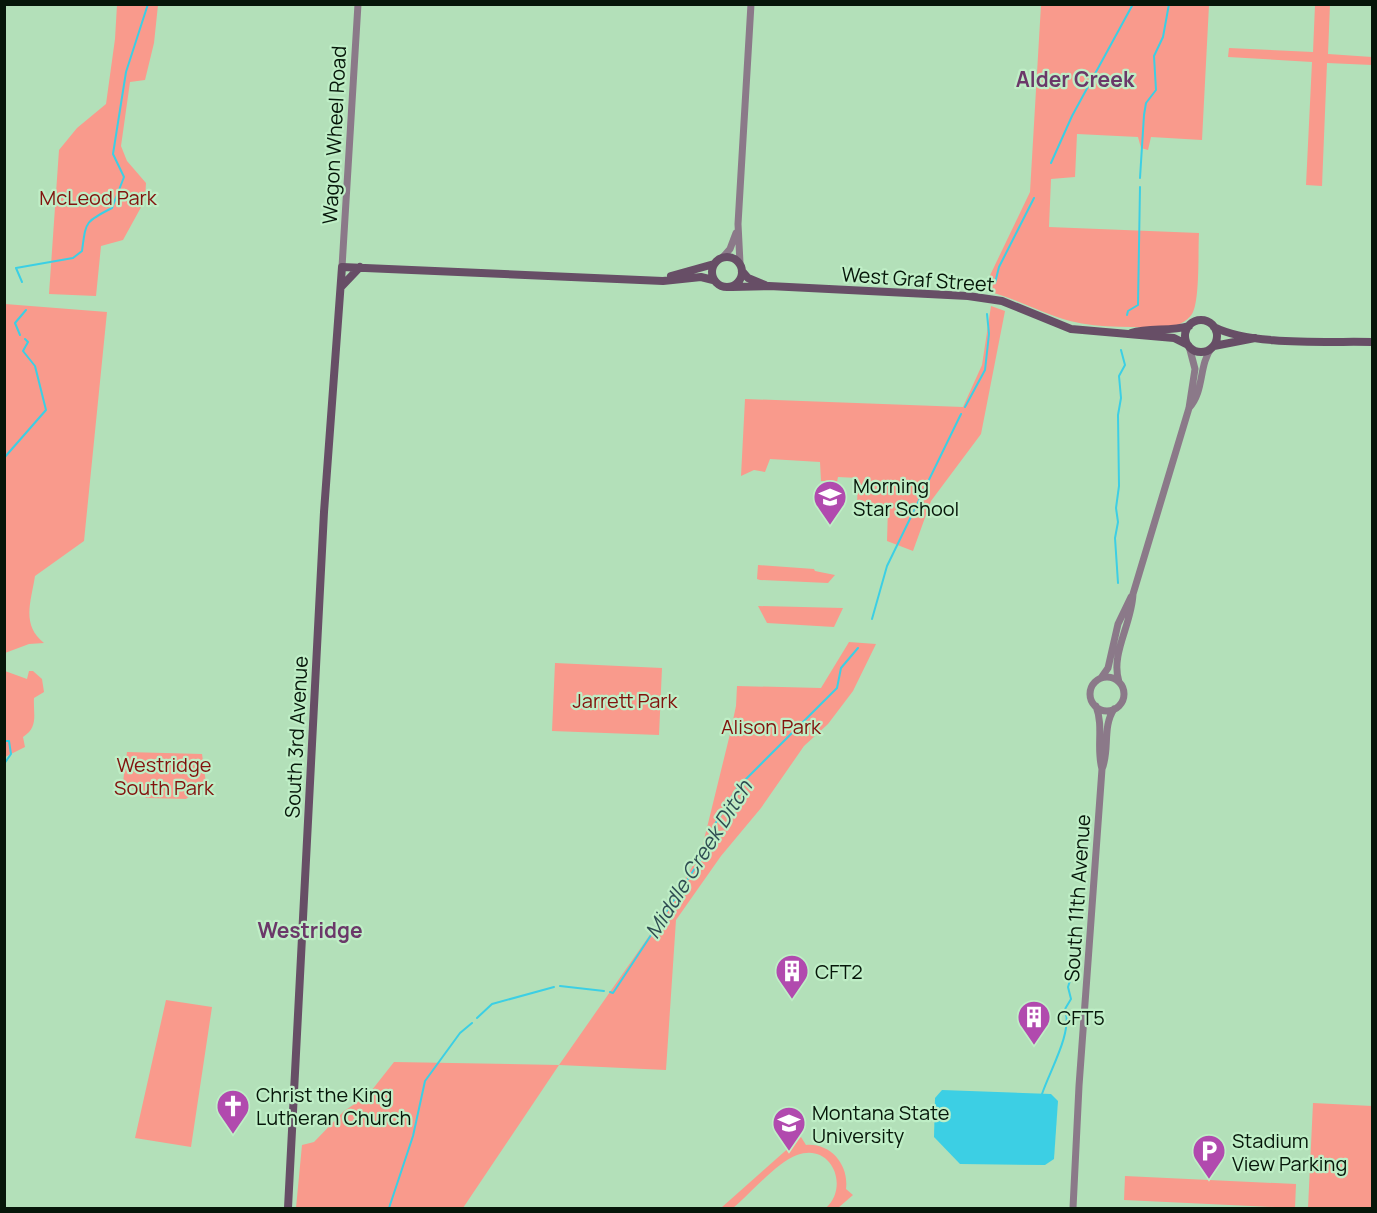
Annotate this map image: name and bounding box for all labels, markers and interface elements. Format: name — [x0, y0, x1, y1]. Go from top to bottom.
street label: Wagon Wheel Road — [316, 45, 352, 225]
district label: Alder Creek — [1016, 65, 1135, 93]
park label: McLeod Park — [39, 184, 158, 211]
street label: West Graf Street — [840, 260, 996, 298]
place label: Morning Star School — [853, 472, 959, 522]
school or university icon: Morning Star School — [812, 479, 848, 526]
street label: South 3rd Avenue — [278, 655, 314, 819]
park label: Jarrett Park — [573, 687, 679, 714]
park label: Alison Park — [721, 713, 822, 740]
park label: Westridge South Park — [114, 751, 215, 801]
water label: Middle Creek Ditch — [638, 773, 759, 943]
street label: South 11th Avenue — [1058, 813, 1096, 983]
district label: Westridge — [257, 916, 363, 944]
building icon: CFT2 — [774, 953, 810, 1000]
place label: CFT2 — [815, 958, 863, 985]
building icon: CFT5 — [1016, 999, 1052, 1046]
place label: CFT5 — [1057, 1004, 1105, 1031]
place label: Christ the King Lutheran Church — [256, 1081, 412, 1131]
church icon: Christ the King Lutheran Church — [215, 1088, 251, 1135]
place label: Montana State University — [812, 1099, 949, 1149]
school or university icon: Montana State University — [771, 1105, 807, 1152]
place label: Stadium View Parking — [1232, 1127, 1347, 1177]
parking icon: Stadium View Parking — [1191, 1133, 1227, 1180]

